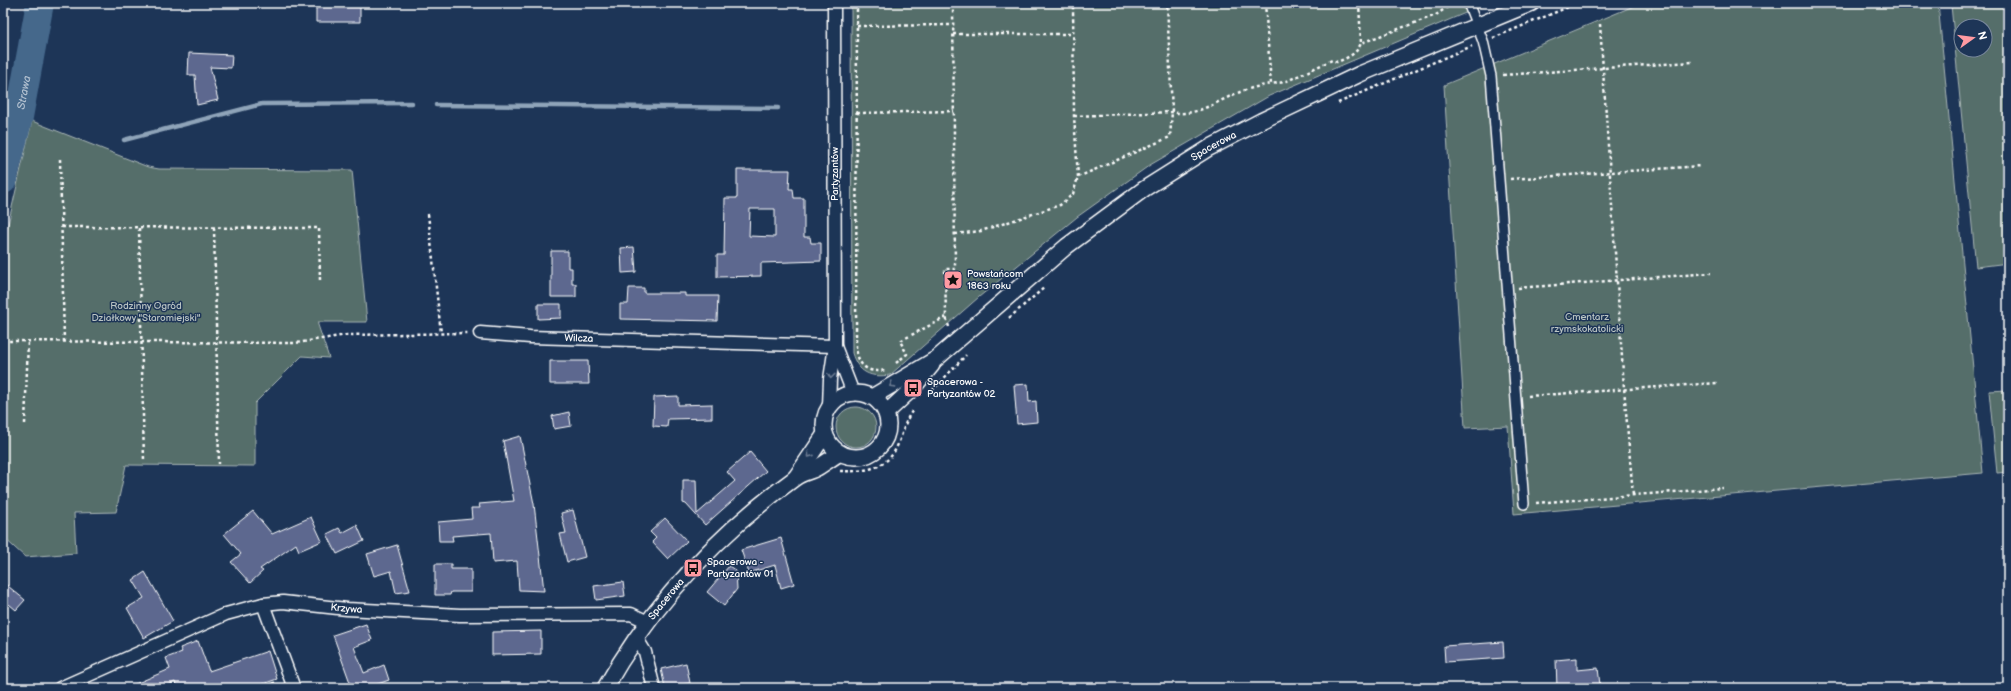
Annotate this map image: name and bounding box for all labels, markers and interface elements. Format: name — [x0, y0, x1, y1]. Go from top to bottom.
north arrow — [1953, 18, 1993, 58]
text: N — [1975, 30, 1990, 41]
water label: Strawa — [14, 74, 33, 110]
street label: Spacerowa — [1189, 129, 1239, 164]
street label: Partyzantów — [829, 147, 841, 201]
place label: Powstańcom 1863 roku — [967, 268, 1023, 292]
place icon: Powstańcom 1863 roku — [942, 269, 964, 291]
park label: Rodzinny Ogród Działkowy "Staromiejski" — [91, 300, 201, 324]
park label: Cmentarz rzymskokatolicki — [1551, 311, 1623, 335]
street label: Wilcza — [564, 332, 594, 345]
one-way arrow — [827, 373, 836, 379]
place label: Spacerowa - Partyzantów 02 — [927, 376, 996, 400]
bus stop icon: Spacerowa - Partyzantów 02 — [902, 377, 924, 399]
one-way arrow — [889, 380, 896, 388]
one-way arrow — [808, 450, 815, 457]
place label: Spacerowa - Partyzantów 01 — [707, 556, 774, 580]
bus stop icon: Spacerowa - Partyzantów 01 — [682, 557, 704, 579]
street label: Spacerowa — [646, 576, 687, 622]
street label: Krzywa — [330, 601, 363, 616]

